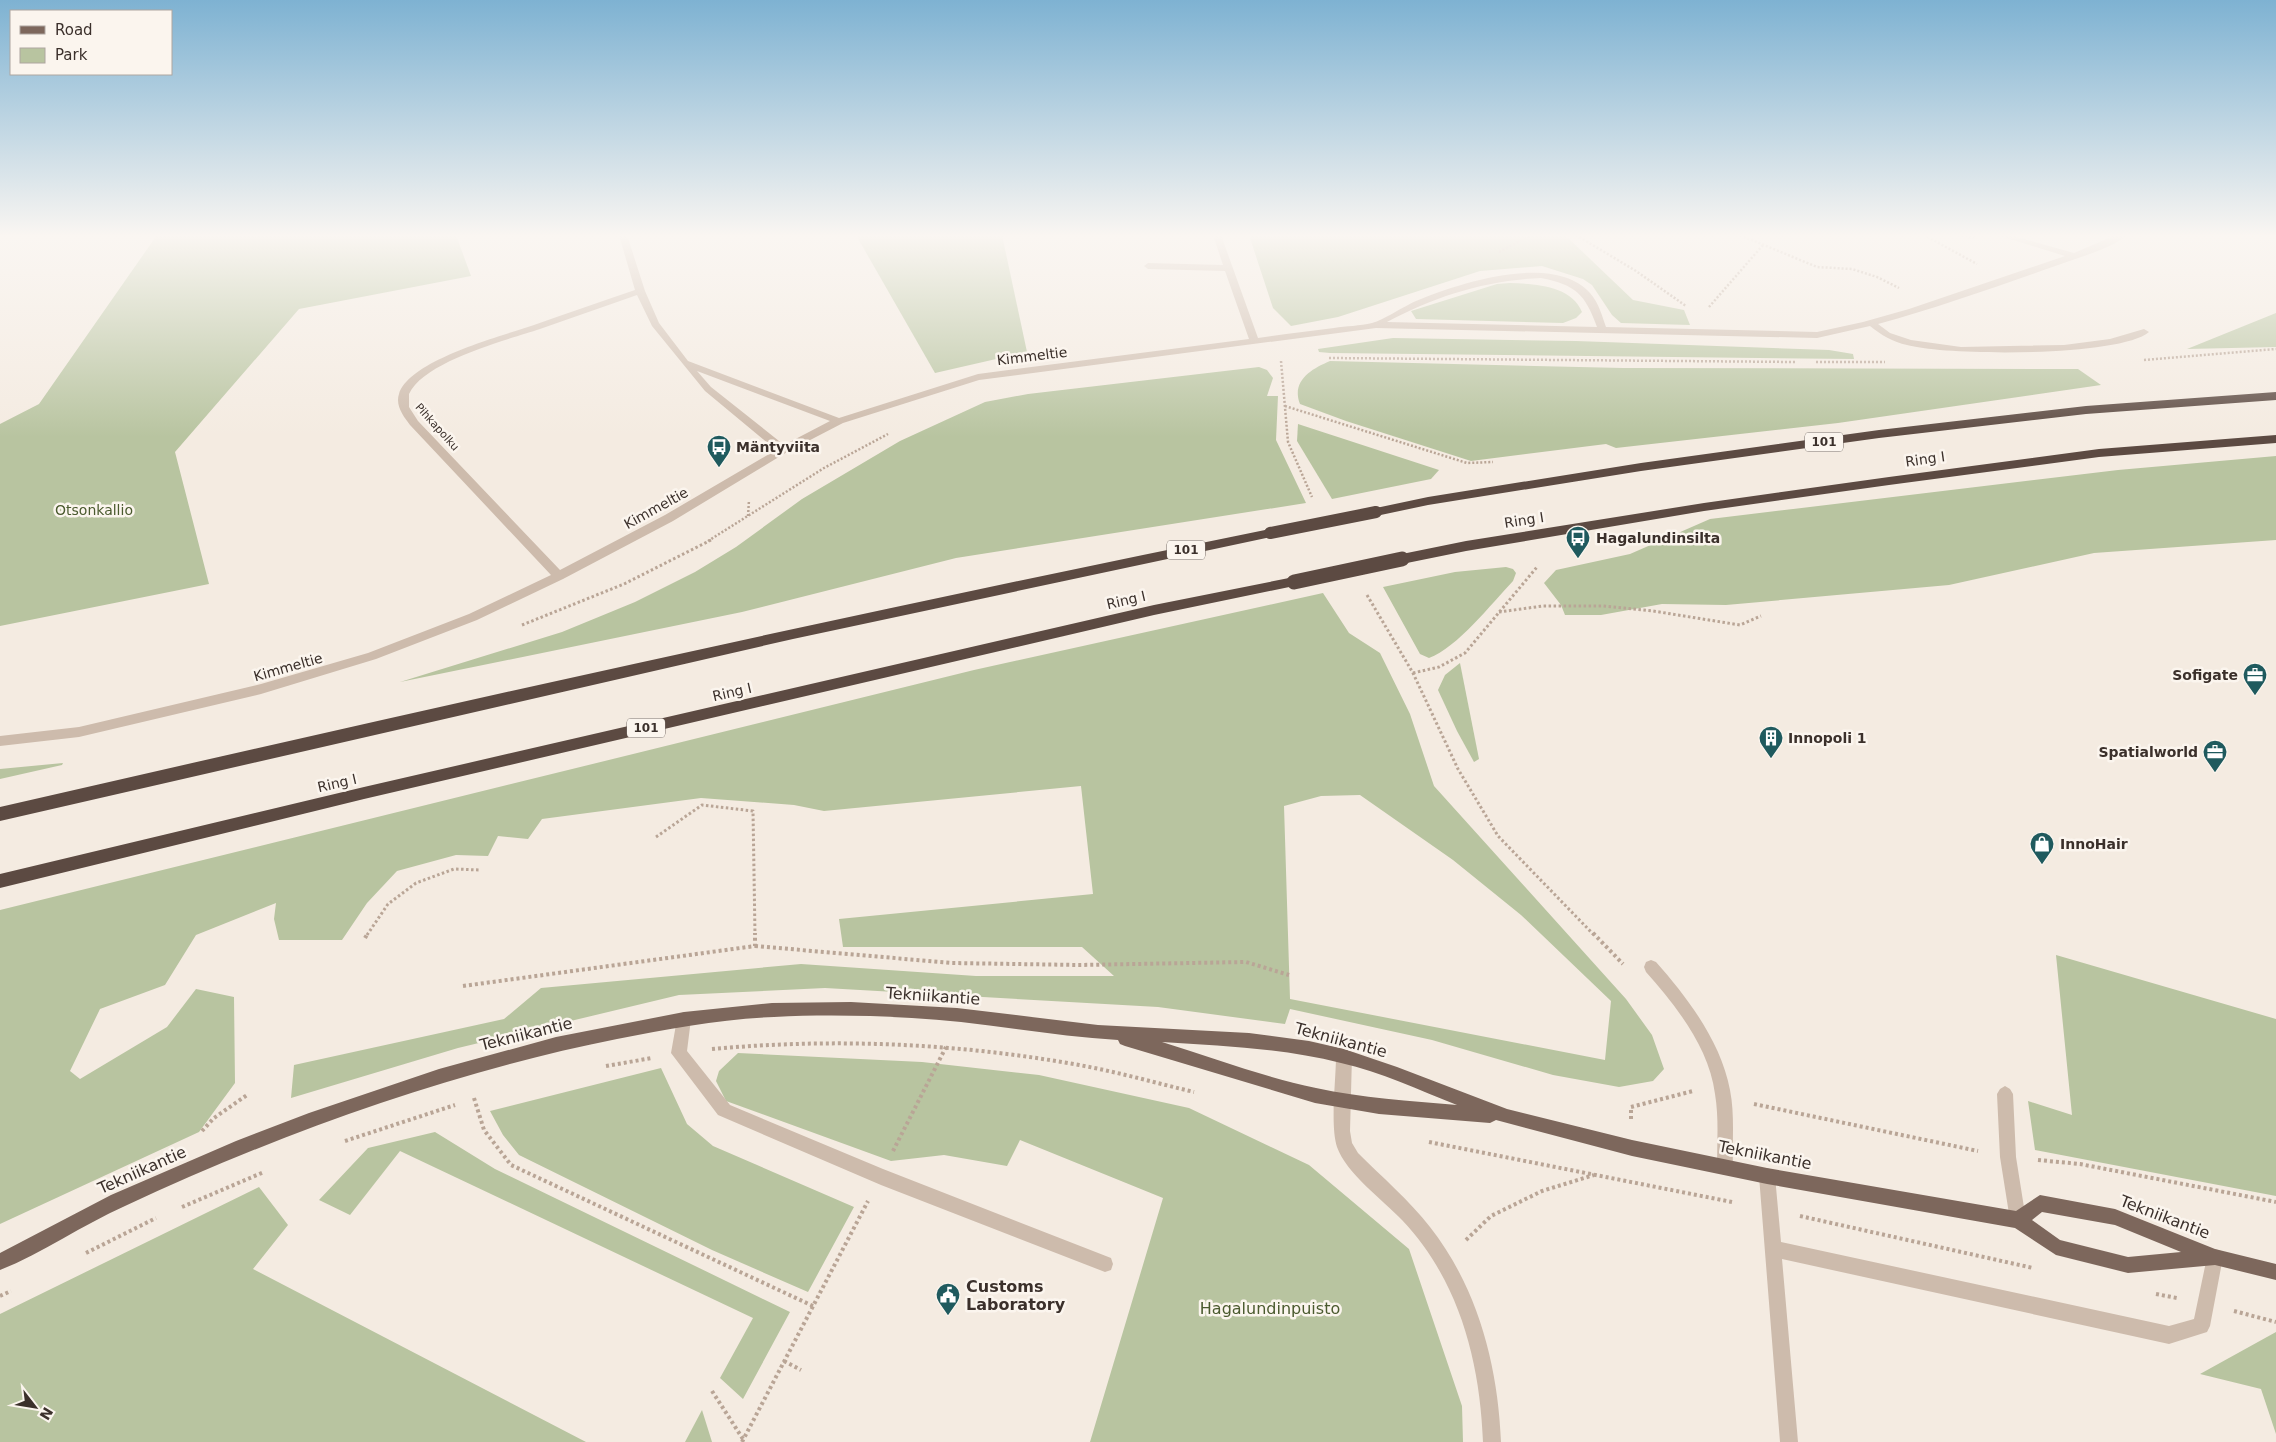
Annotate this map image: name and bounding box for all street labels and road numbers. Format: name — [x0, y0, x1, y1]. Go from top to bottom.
street label: Kimmeltie — [996, 344, 1068, 368]
street label: Pihkapolku — [412, 401, 462, 453]
road number: 101 — [1805, 432, 1843, 452]
street label: Ring I — [1904, 448, 1946, 470]
street label: Kimmeltie — [621, 484, 691, 532]
street label: Ring I — [1503, 509, 1545, 531]
road number: 101 — [1167, 540, 1205, 560]
street label: Ring I — [1105, 588, 1147, 612]
street label: Kimmeltie — [252, 650, 324, 684]
street label: Ring I — [711, 680, 753, 704]
road number: 101 — [627, 718, 665, 738]
street label: Ring I — [316, 771, 358, 795]
street label: Tekniikantie — [884, 983, 981, 1009]
street label: Tekniikantie — [477, 1013, 574, 1055]
street label: Tekniikantie — [1292, 1018, 1389, 1061]
street label: Tekniikantie — [1716, 1136, 1813, 1173]
street label: Tekniikantie — [94, 1142, 189, 1198]
street label: Tekniikantie — [2116, 1191, 2213, 1243]

